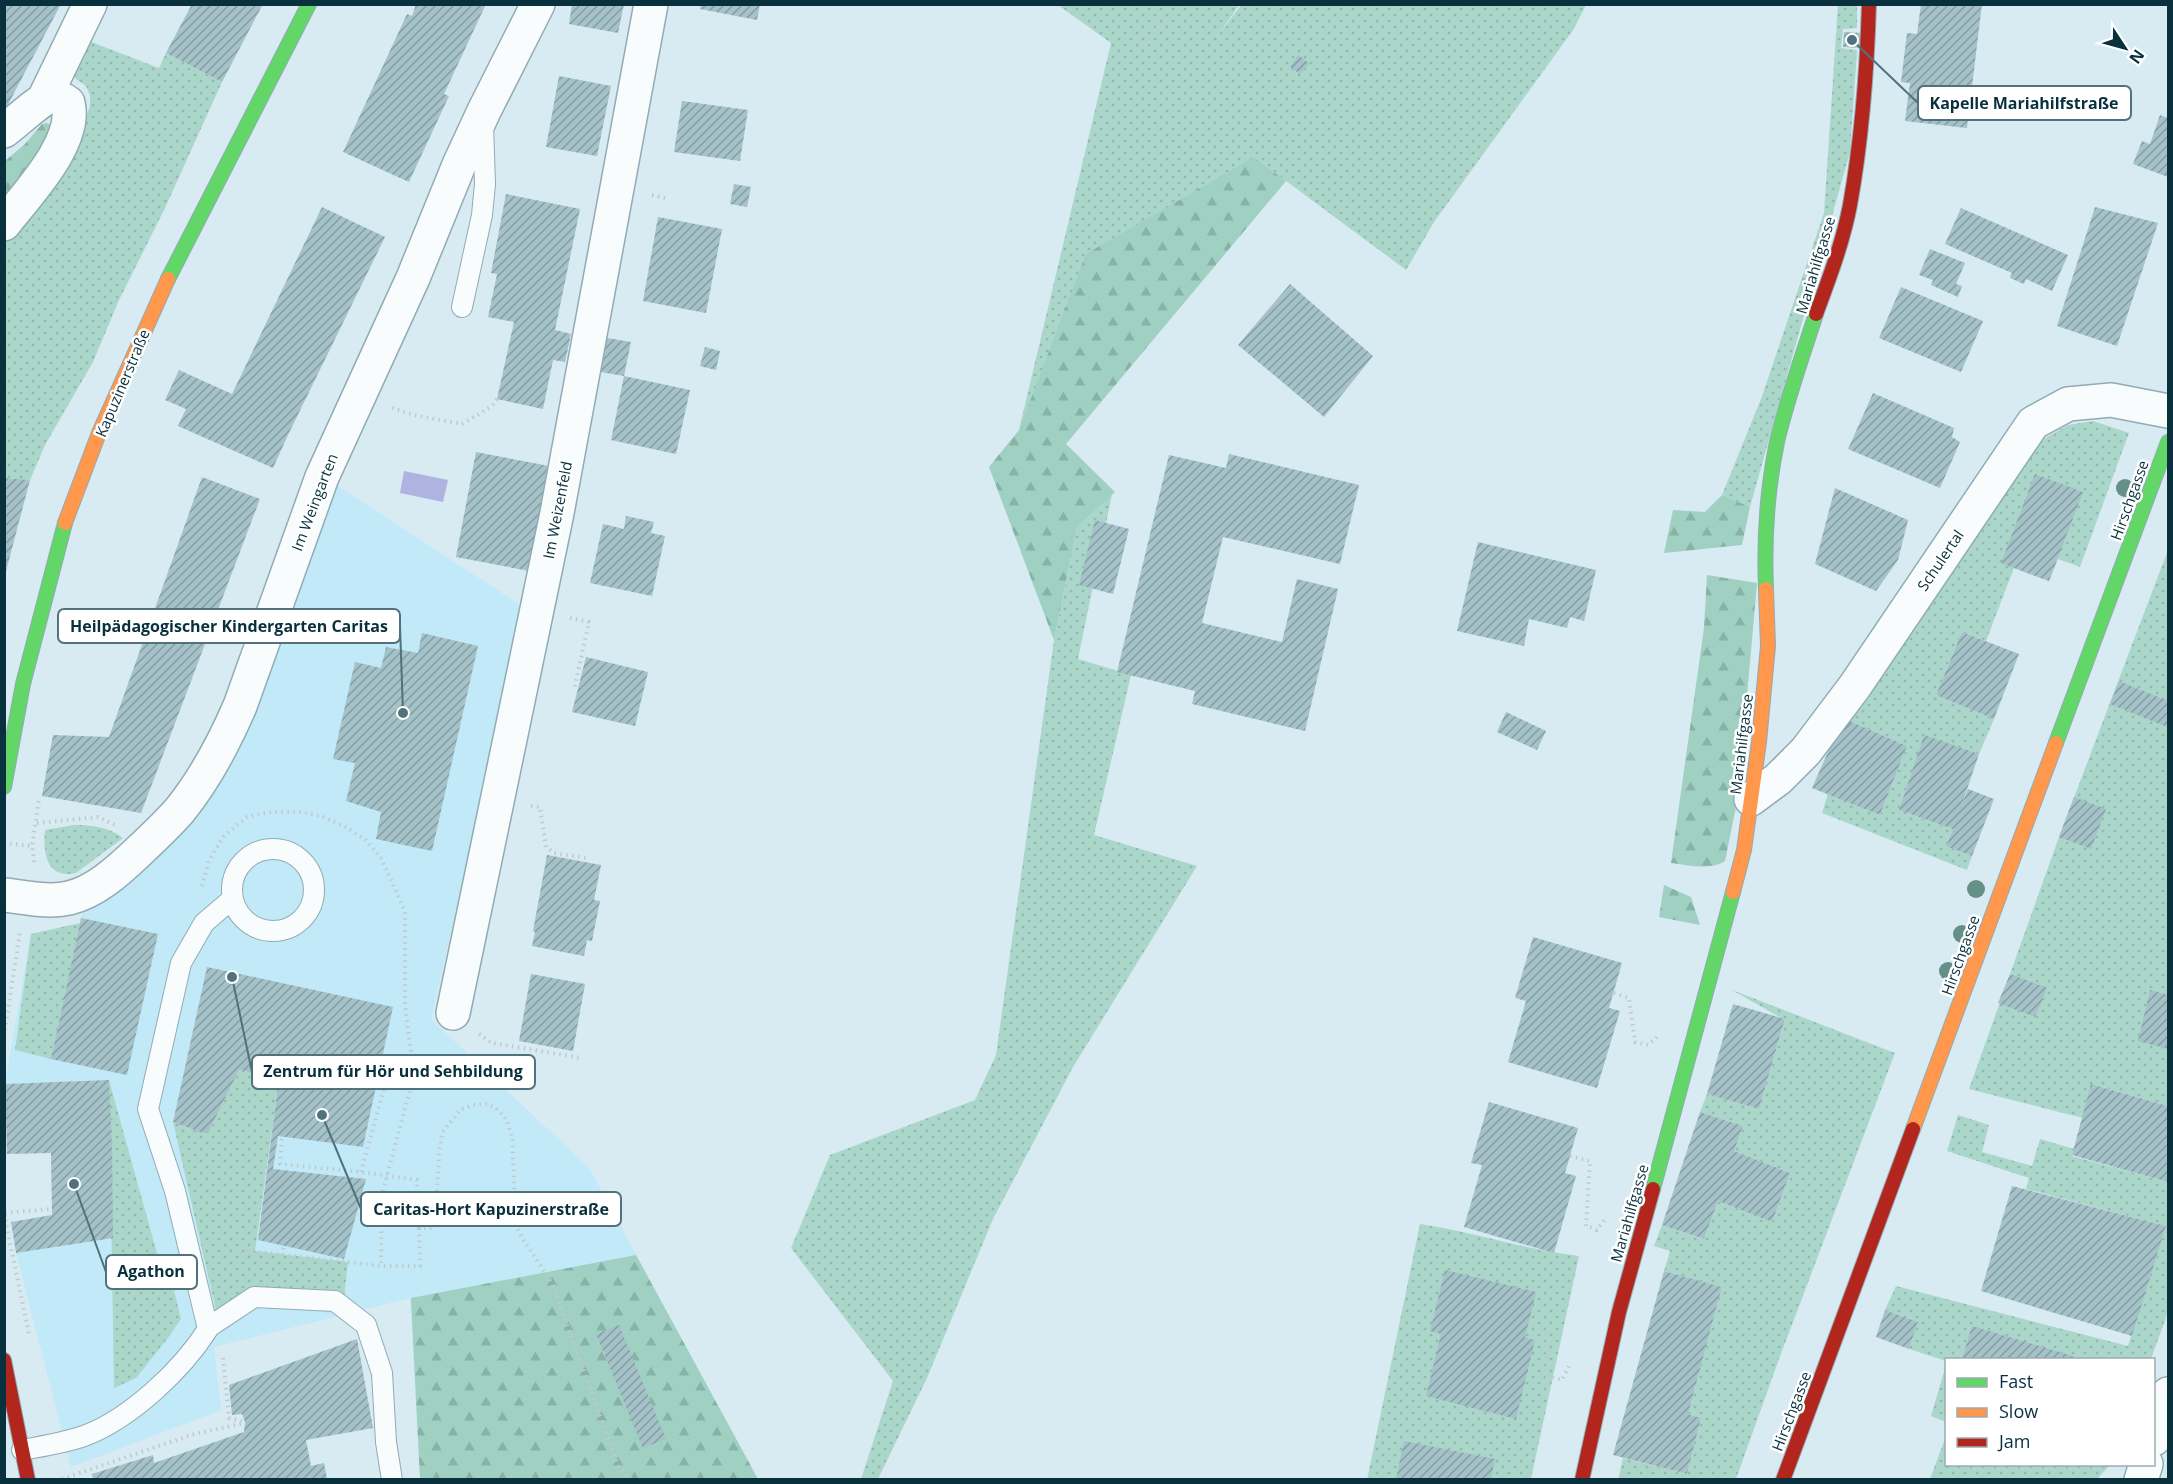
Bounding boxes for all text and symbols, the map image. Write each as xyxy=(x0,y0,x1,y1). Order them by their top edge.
north arrow xyxy=(2095,18,2155,78)
text: N xyxy=(2124,45,2150,69)
callout: Kapelle Mariahilfstraße xyxy=(1918,86,2131,120)
text: Kapelle Mariahilfstraße xyxy=(1930,92,2118,114)
street label: Mariahilfgasse xyxy=(1791,214,1839,316)
street label: Kapuzinerstraße xyxy=(90,326,154,440)
street label: Im Weingarten xyxy=(286,450,342,554)
street label: Hirschgasse xyxy=(2105,457,2153,543)
street label: Im Weizenfeld xyxy=(538,459,576,561)
street label: Schulertal xyxy=(1912,526,1968,594)
callout: Heilpädagogischer Kindergarten Caritas xyxy=(58,609,400,643)
text: Heilpädagogischer Kindergarten Caritas xyxy=(70,615,388,637)
street label: Mariahilfgasse xyxy=(1725,693,1757,795)
street label: Hirschgasse xyxy=(1936,912,1984,998)
callout: Zentrum für Hör und Sehbildung xyxy=(252,1055,535,1089)
text: Zentrum für Hör und Sehbildung xyxy=(263,1060,523,1082)
street label: Mariahilfgasse xyxy=(1605,1162,1653,1264)
callout: Caritas-Hort Kapuzinerstraße xyxy=(361,1192,621,1226)
text: Caritas-Hort Kapuzinerstraße xyxy=(373,1198,609,1220)
callout: Agathon xyxy=(106,1255,197,1289)
text: Agathon xyxy=(117,1260,185,1282)
legend xyxy=(1945,1358,2155,1466)
street label: Hirschgasse xyxy=(1767,1368,1815,1454)
text: Fast xyxy=(1999,1369,2033,1393)
text: Slow xyxy=(1999,1399,2038,1423)
text: Jam xyxy=(1997,1429,2031,1453)

